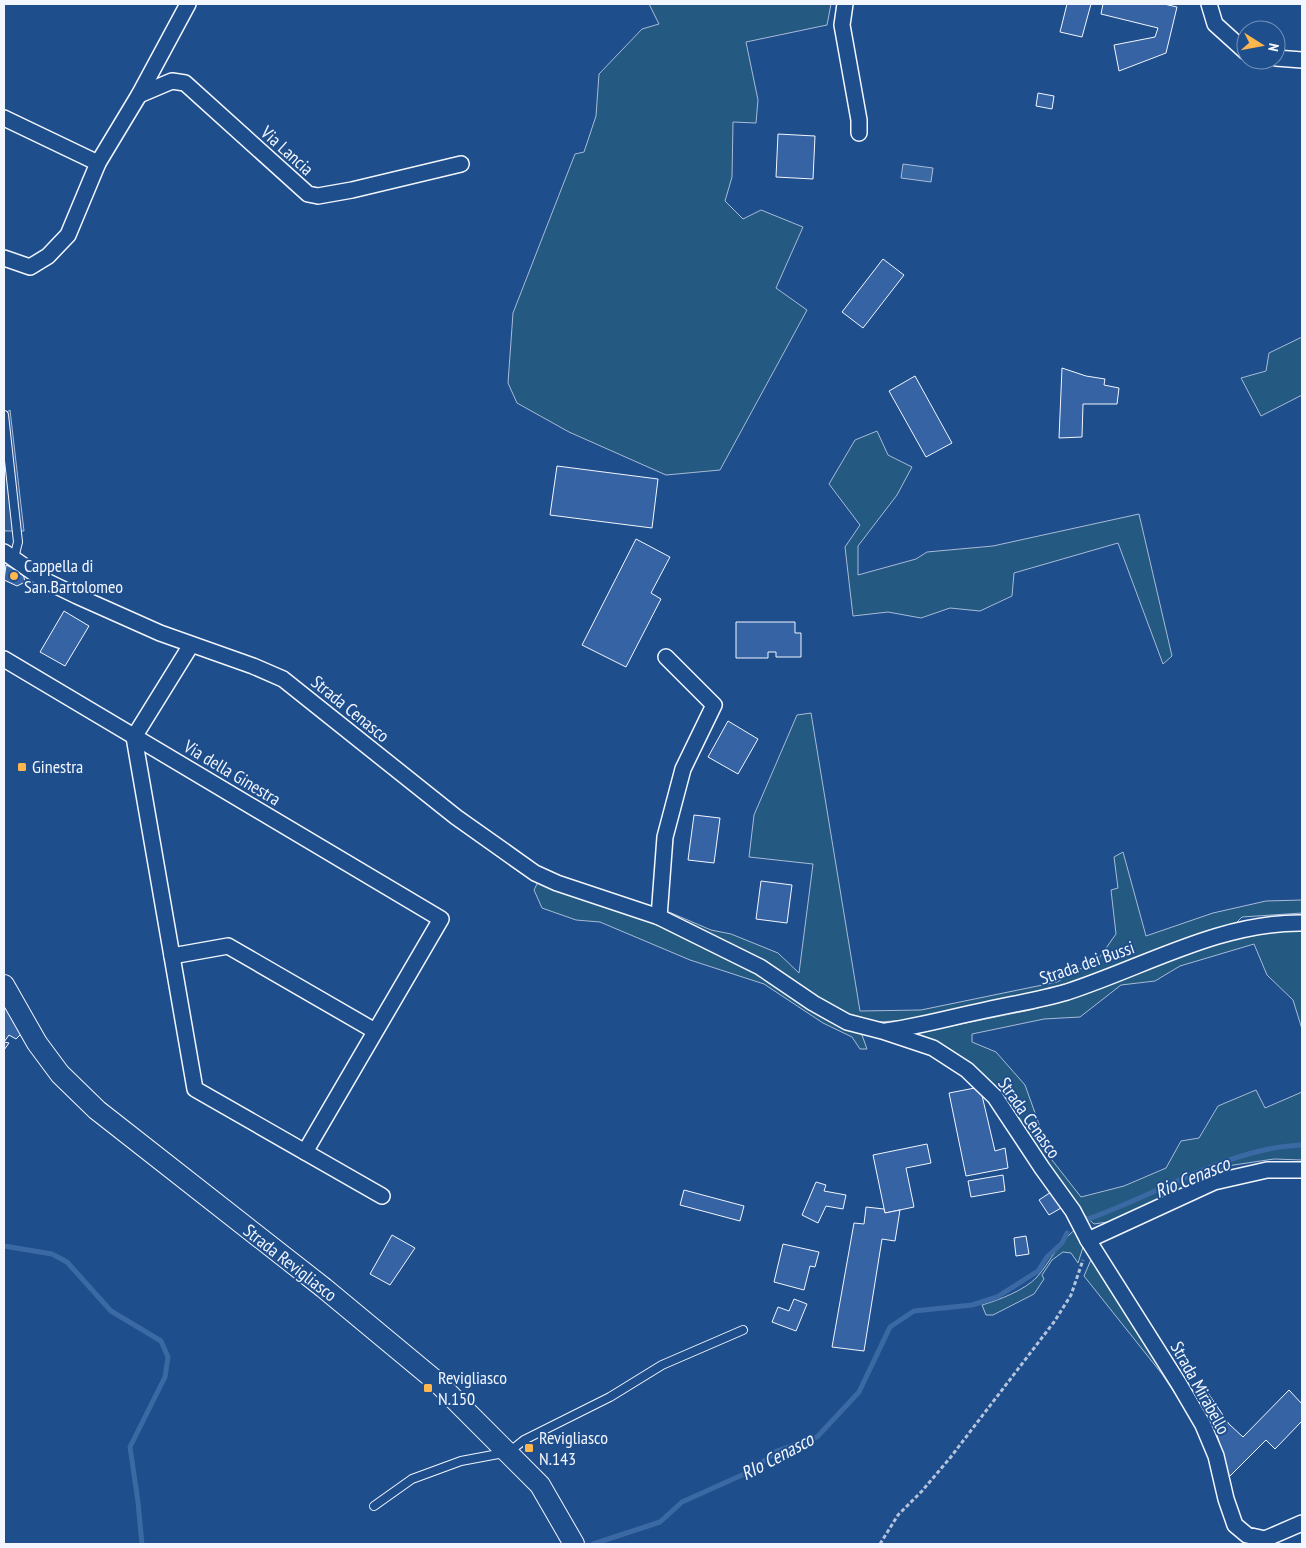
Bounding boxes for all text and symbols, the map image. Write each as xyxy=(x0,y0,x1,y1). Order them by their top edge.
north arrow xyxy=(1236,20,1286,70)
text: N xyxy=(1264,42,1283,53)
street label: Via Lancia xyxy=(255,120,318,180)
place label: Cappella di San Bartolomeo xyxy=(24,554,123,598)
marker: Cappella di San Bartolomeo xyxy=(8,570,20,582)
street label: Strada Cenasco xyxy=(307,670,394,747)
street label: Via della Ginestra xyxy=(179,734,285,811)
place label: Ginestra xyxy=(32,755,83,778)
marker: Ginestra xyxy=(16,761,28,773)
street label: Strada dei Bussi xyxy=(1036,936,1137,990)
street label: Strada Cenasco xyxy=(993,1073,1066,1163)
water label: Rio Cenasco xyxy=(1151,1150,1235,1203)
street label: Strada Revigliasco xyxy=(239,1219,342,1306)
street label: Strada Mirabello xyxy=(1166,1337,1235,1438)
place label: Revigliasco N.150 xyxy=(438,1366,507,1410)
marker: Revigliasco N.150 xyxy=(422,1382,434,1394)
place label: Revigliasco N.143 xyxy=(539,1426,608,1470)
water label: RIo Cenasco xyxy=(737,1426,819,1485)
marker: Revigliasco N.143 xyxy=(523,1442,535,1454)

